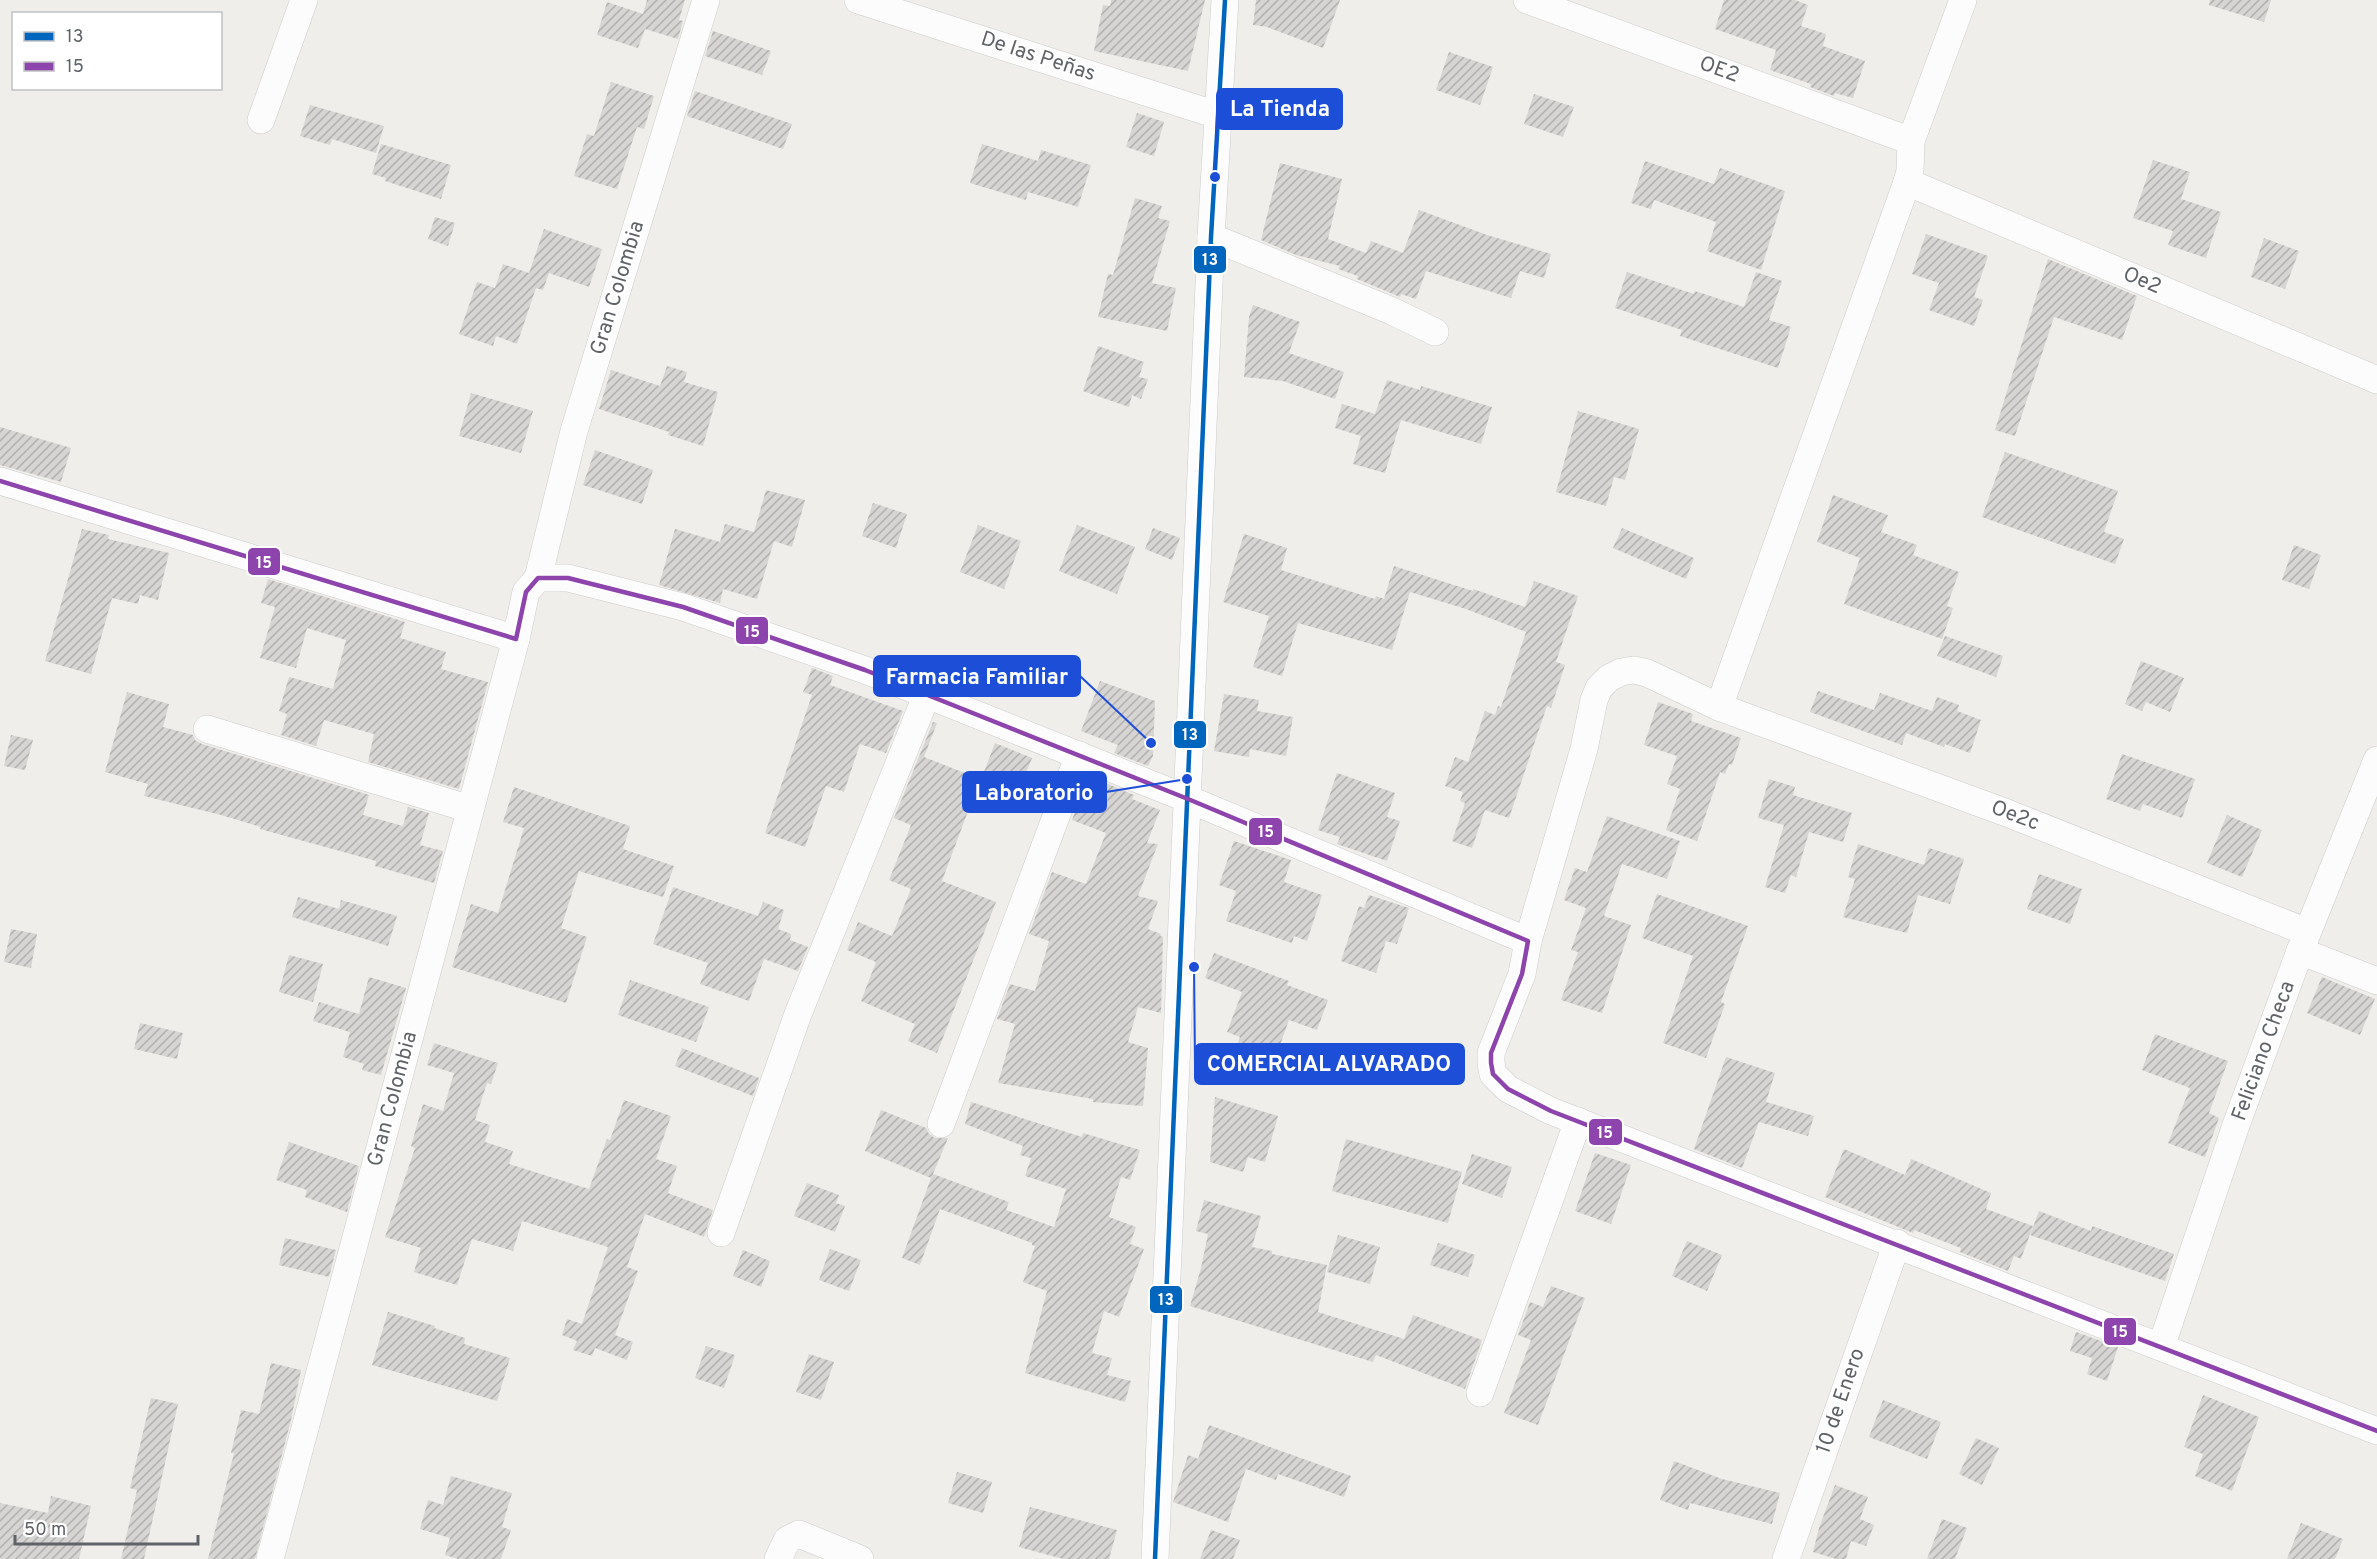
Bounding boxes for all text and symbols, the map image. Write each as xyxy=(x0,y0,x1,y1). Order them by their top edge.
legend xyxy=(12,12,222,90)
text: 13 xyxy=(66,26,84,49)
street label: De las Peñas xyxy=(977,26,1099,88)
street label: OE2 xyxy=(1695,50,1743,90)
text: 15 xyxy=(66,56,84,79)
callout: La Tienda xyxy=(1217,89,1342,129)
text: La Tienda xyxy=(1230,97,1330,124)
street label: Gran Colombia xyxy=(585,218,651,358)
line badge: 13 xyxy=(1193,245,1227,274)
text: 13 xyxy=(1202,251,1218,271)
street label: Oe2 xyxy=(2119,261,2165,301)
line badge: 15 xyxy=(247,547,281,576)
text: 15 xyxy=(256,554,272,574)
line badge: 15 xyxy=(735,616,769,645)
text: 15 xyxy=(744,623,760,643)
callout: Farmacia Familiar xyxy=(874,656,1080,696)
text: Farmacia Familiar xyxy=(886,665,1068,692)
line badge: 13 xyxy=(1173,720,1207,749)
text: 13 xyxy=(1182,726,1198,746)
callout: Laboratorio xyxy=(963,772,1106,812)
text: Laboratorio xyxy=(974,781,1094,808)
street label: Oe2c xyxy=(1987,794,2043,838)
line badge: 15 xyxy=(1248,817,1283,846)
text: 15 xyxy=(1258,823,1274,843)
street label: Feliciano Checa xyxy=(2226,977,2302,1125)
street label: Gran Colombia xyxy=(362,1028,424,1170)
callout: COMERCIAL ALVARADO xyxy=(1195,1044,1464,1084)
text: COMERCIAL ALVARADO xyxy=(1207,1052,1451,1079)
line badge: 15 xyxy=(1588,1118,1623,1146)
text: 15 xyxy=(1597,1124,1613,1144)
line badge: 13 xyxy=(1149,1285,1183,1314)
text: 13 xyxy=(1158,1291,1174,1311)
line badge: 15 xyxy=(2103,1317,2137,1346)
text: 15 xyxy=(2112,1323,2128,1343)
street label: 10 de Enero xyxy=(1810,1345,1872,1457)
scale bar xyxy=(15,1508,198,1546)
text: 50 m xyxy=(24,1519,66,1542)

